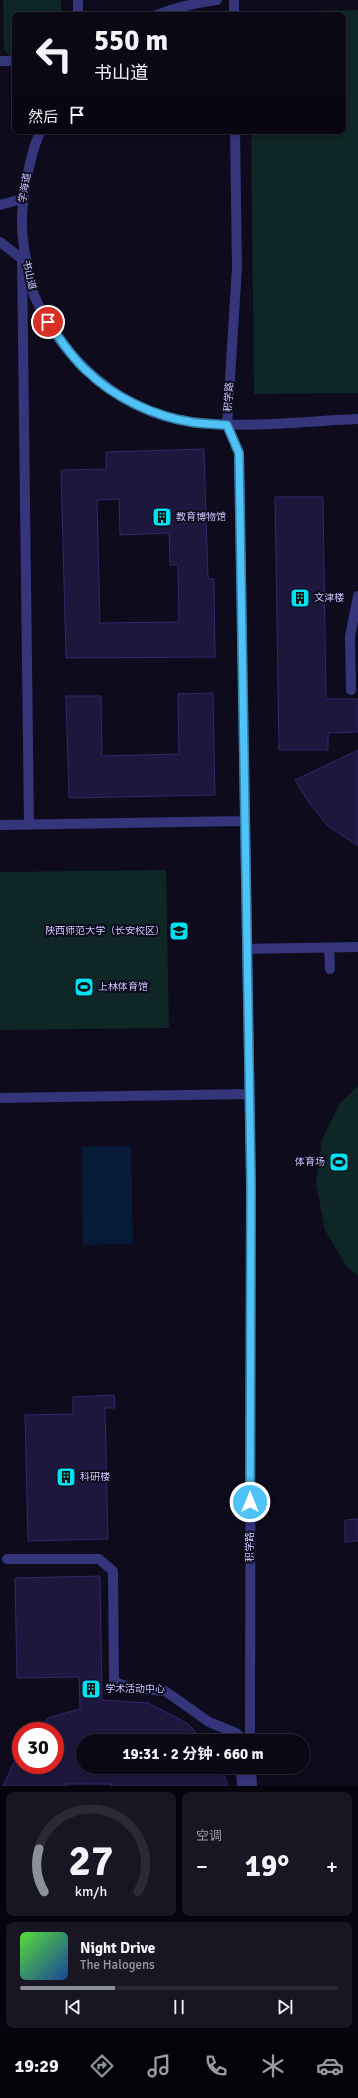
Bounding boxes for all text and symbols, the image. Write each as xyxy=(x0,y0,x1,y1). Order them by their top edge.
text: 550 m xyxy=(94,24,168,58)
icon: left xyxy=(28,28,80,80)
text: 书山道 xyxy=(94,62,148,84)
icon: arrive xyxy=(66,104,88,126)
text: 然后 xyxy=(28,108,58,126)
street label: 学海道 xyxy=(16,172,34,204)
street label: 书山道 xyxy=(20,259,38,291)
pin xyxy=(31,305,65,339)
icon: arrive xyxy=(37,311,59,333)
street label: 积学路 xyxy=(222,382,236,412)
building icon: 教育博物馆 xyxy=(151,506,173,528)
place label: 教育博物馆 xyxy=(176,511,226,523)
building icon: 文津楼 xyxy=(289,587,311,609)
place label: 文津楼 xyxy=(314,592,344,604)
school or university icon: 陕西师范大学（长安校区） xyxy=(168,920,190,942)
place label: 陕西师范大学（长安校区） xyxy=(45,925,165,937)
sports icon: 上林体育馆 xyxy=(73,976,95,998)
place label: 上林体育馆 xyxy=(98,981,148,993)
sports icon: 体育场 xyxy=(328,1151,350,1173)
place label: 体育场 xyxy=(295,1156,325,1168)
building icon: 科研楼 xyxy=(55,1466,77,1488)
place label: 科研楼 xyxy=(80,1471,110,1483)
position arrow xyxy=(229,1481,271,1523)
street label: 积学路 xyxy=(244,1532,256,1562)
building icon: 学术活动中心 xyxy=(80,1678,102,1700)
place label: 学术活动中心 xyxy=(105,1683,165,1695)
speed limit sign: 30 xyxy=(12,1722,64,1774)
text: 19:31 · 2 分钟 · 660 m xyxy=(122,1745,264,1763)
text: 空调 xyxy=(196,1828,222,1844)
text: 27 xyxy=(69,1836,113,1887)
text: 19° xyxy=(245,1848,289,1885)
text: − xyxy=(196,1853,208,1880)
text: + xyxy=(326,1853,338,1880)
text: km/h xyxy=(75,1883,107,1900)
text: Night Drive xyxy=(80,1939,155,1957)
text: The Halogens xyxy=(80,1957,155,1973)
icon: previous xyxy=(62,1996,84,2018)
icon: pause xyxy=(168,1996,190,2018)
icon: next xyxy=(274,1996,296,2018)
icon: directions xyxy=(88,2052,116,2080)
icon: music xyxy=(145,2052,173,2080)
icon: phone xyxy=(202,2052,230,2080)
icon: climate xyxy=(259,2052,287,2080)
icon: car xyxy=(316,2052,344,2080)
text: 19:29 xyxy=(14,2055,59,2077)

